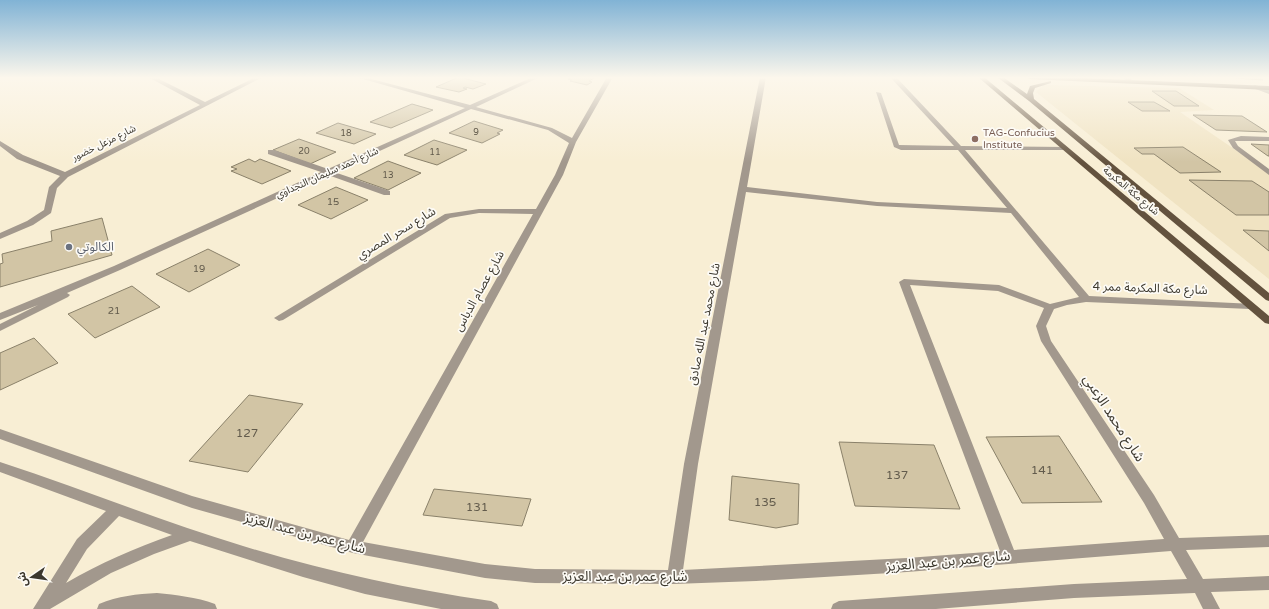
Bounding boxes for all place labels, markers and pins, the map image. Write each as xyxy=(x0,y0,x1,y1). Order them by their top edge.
place label: TAG-Confucius Institute xyxy=(983,127,1055,151)
marker: TAG-Confucius Institute xyxy=(970,134,980,144)
place label: الكالوتي xyxy=(77,240,114,257)
marker: الكالوتي xyxy=(64,242,74,252)

